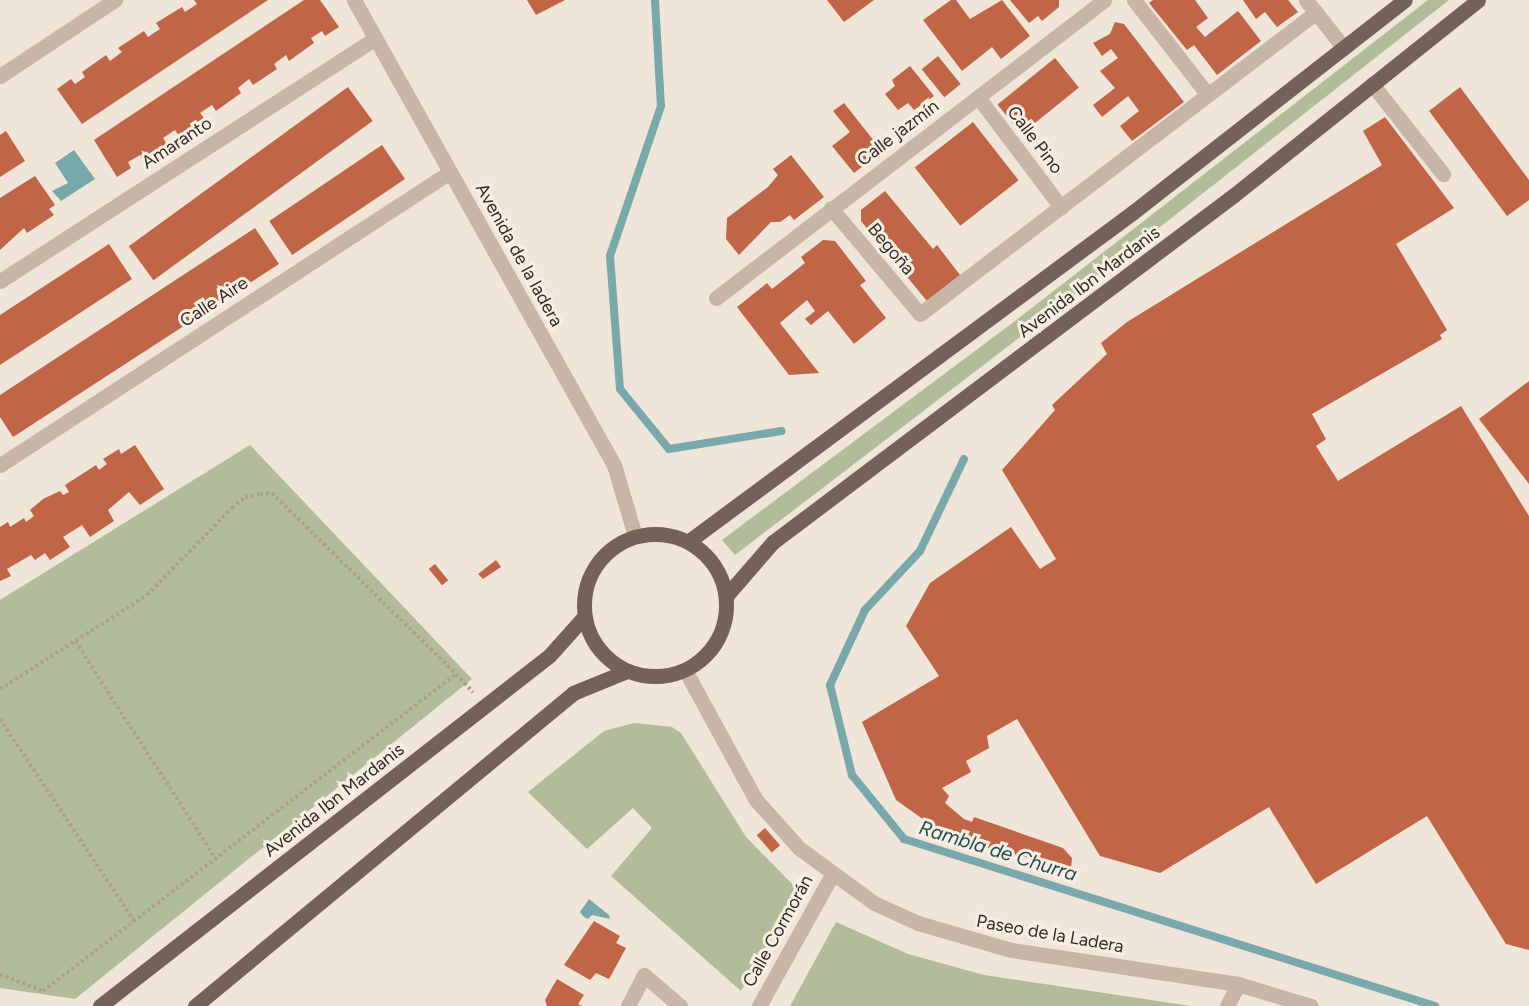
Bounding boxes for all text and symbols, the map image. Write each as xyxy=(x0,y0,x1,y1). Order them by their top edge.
street label: Calle jazmín xyxy=(853,95,943,171)
street label: Calle Pino xyxy=(1002,102,1068,178)
street label: Amaranto xyxy=(138,112,216,174)
street label: Avenida de la ladera xyxy=(471,180,567,330)
street label: Begoña xyxy=(863,219,919,279)
street label: Avenida Ibn Mardanis xyxy=(1014,222,1164,342)
street label: Calle Aire xyxy=(176,272,252,332)
street label: Avenida Ibn Mardanis xyxy=(260,739,408,861)
water label: Rambla de Churra xyxy=(916,816,1080,886)
street label: Calle Cormorán xyxy=(738,871,818,991)
street label: Paseo de la Ladera xyxy=(975,910,1125,958)

